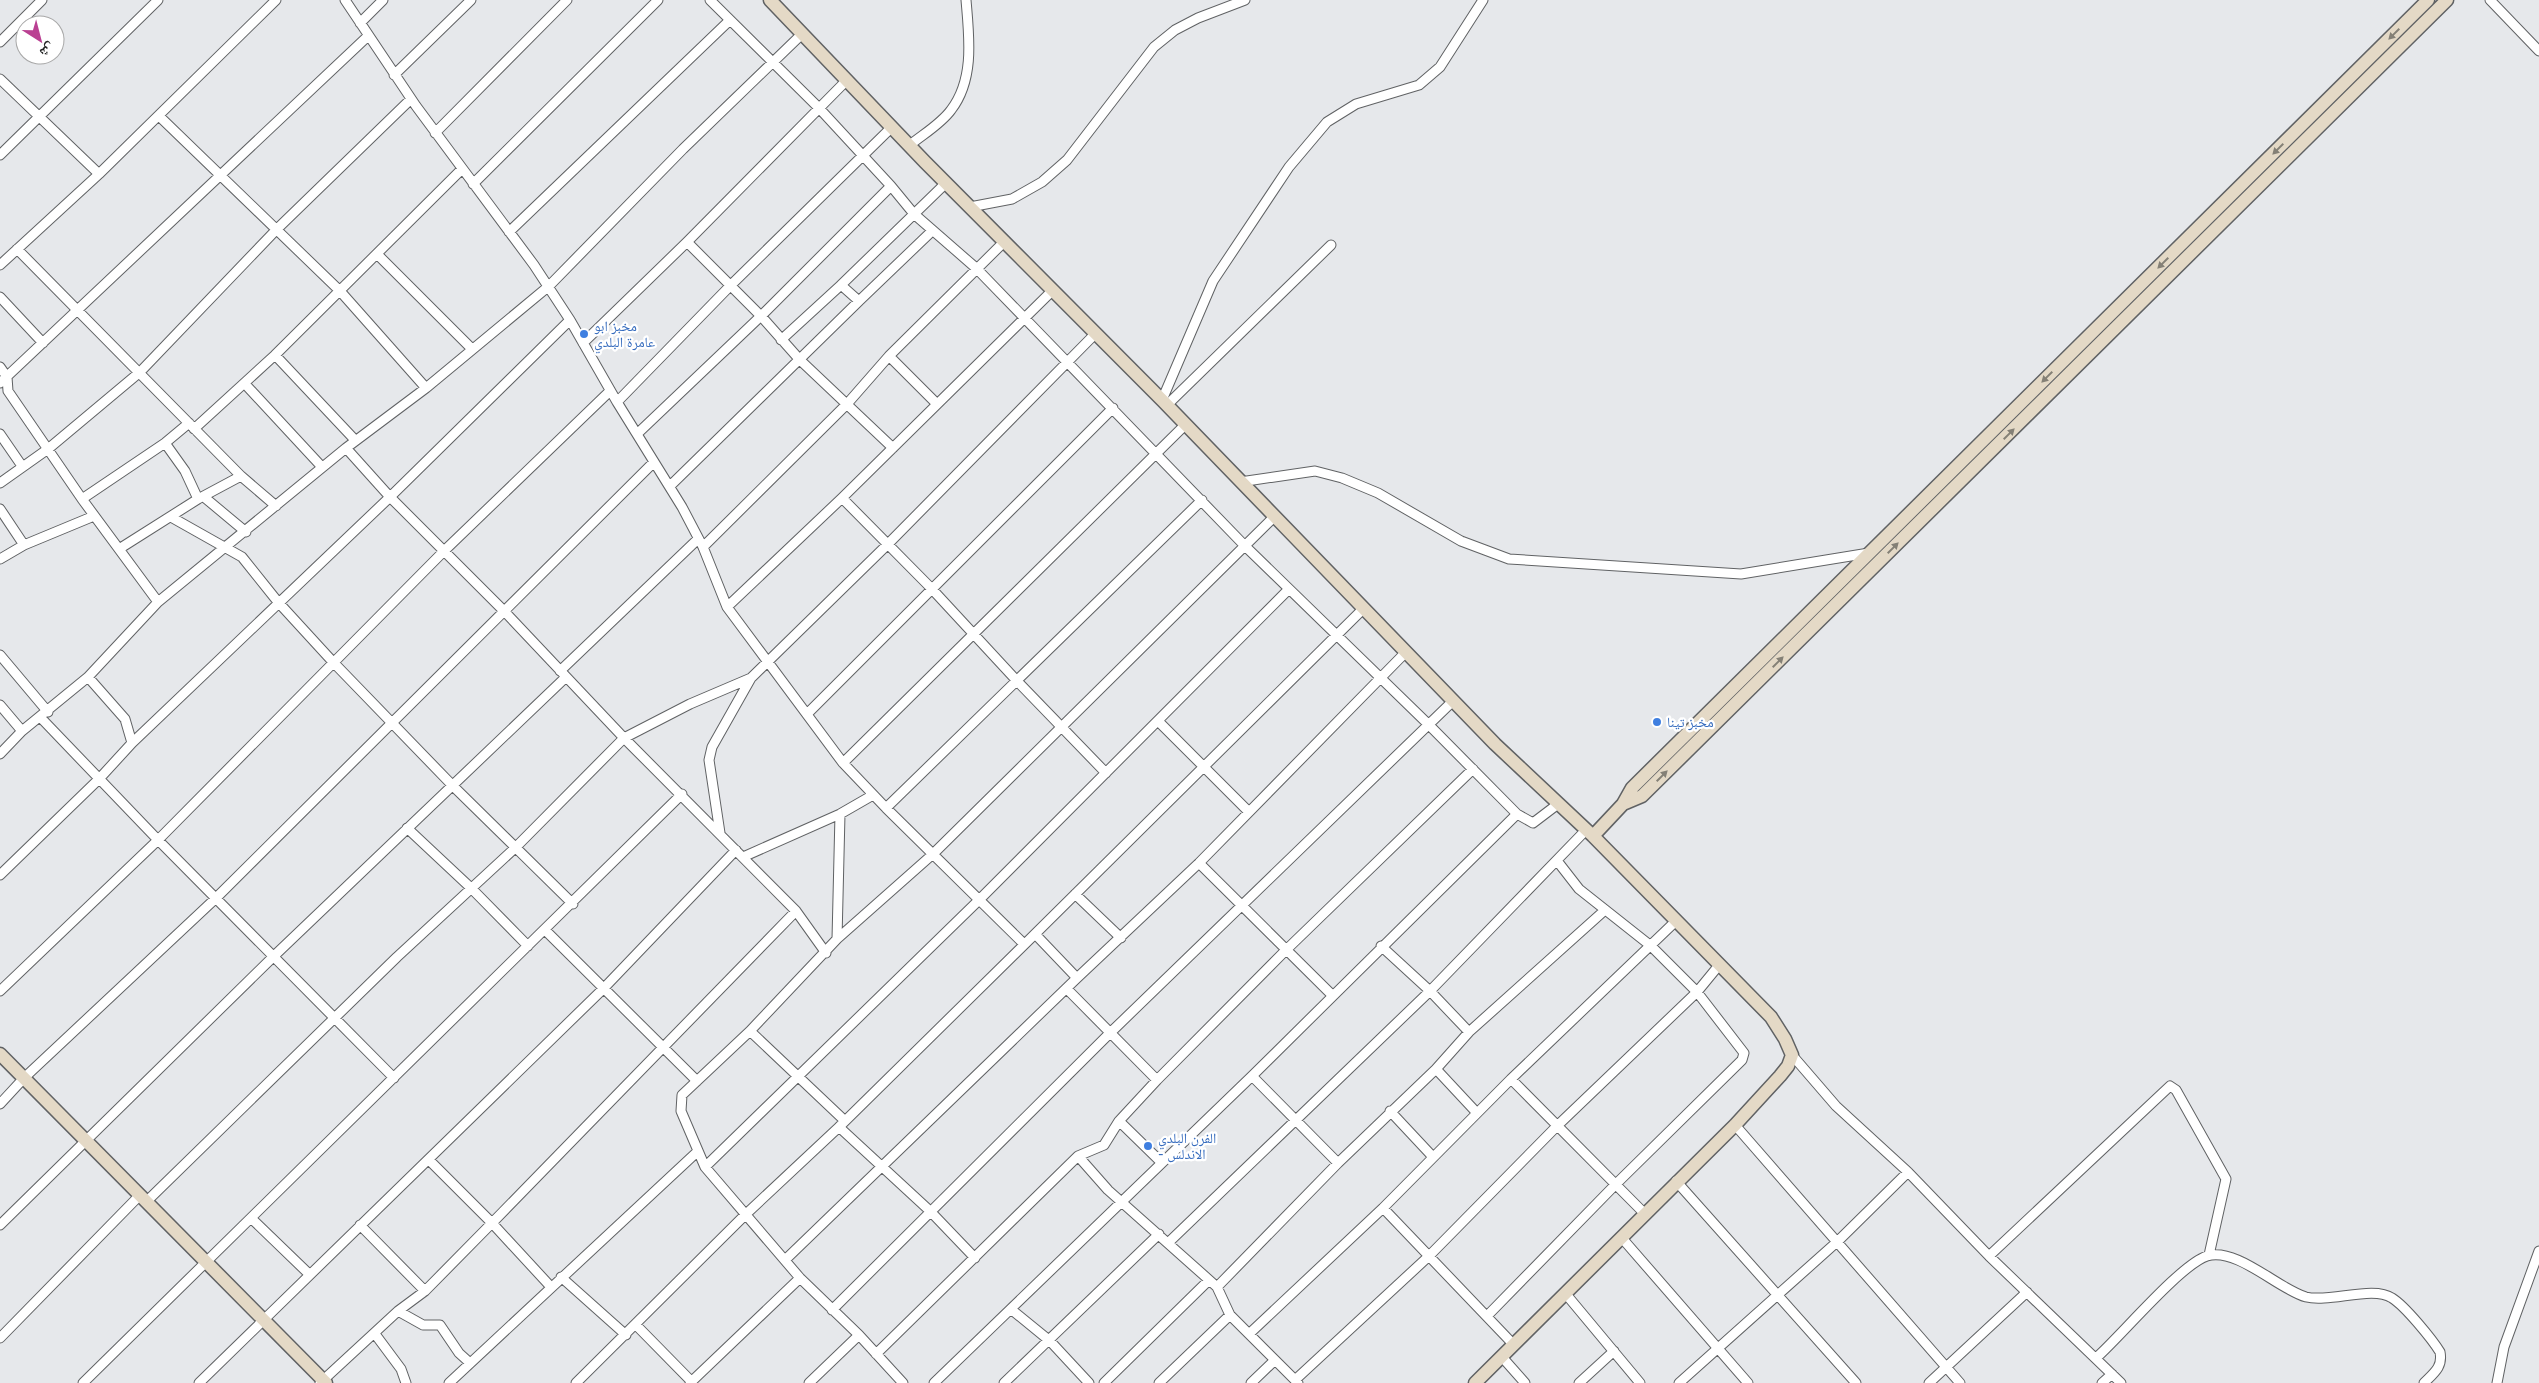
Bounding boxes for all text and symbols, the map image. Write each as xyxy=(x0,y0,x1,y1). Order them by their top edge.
north arrow xyxy=(15,15,65,65)
one-way arrow xyxy=(2388,28,2400,40)
text: ش xyxy=(36,39,58,61)
one-way arrow xyxy=(2272,142,2284,154)
one-way arrow xyxy=(2157,257,2169,269)
place label: مخبز ابو عامرة البلدي xyxy=(594,318,655,354)
marker: مخبز ابو عامرة البلدي xyxy=(578,328,590,340)
one-way arrow xyxy=(2041,371,2053,383)
one-way arrow xyxy=(2002,428,2014,440)
one-way arrow xyxy=(1887,542,1899,554)
one-way arrow xyxy=(1771,656,1783,668)
place label: مخبز تينا xyxy=(1667,714,1714,731)
marker: مخبز تينا xyxy=(1651,716,1663,728)
one-way arrow xyxy=(1656,771,1668,783)
place label: الفرن البلدي - الاندلس xyxy=(1158,1130,1216,1163)
marker: الفرن البلدي - الاندلس xyxy=(1142,1140,1154,1152)

